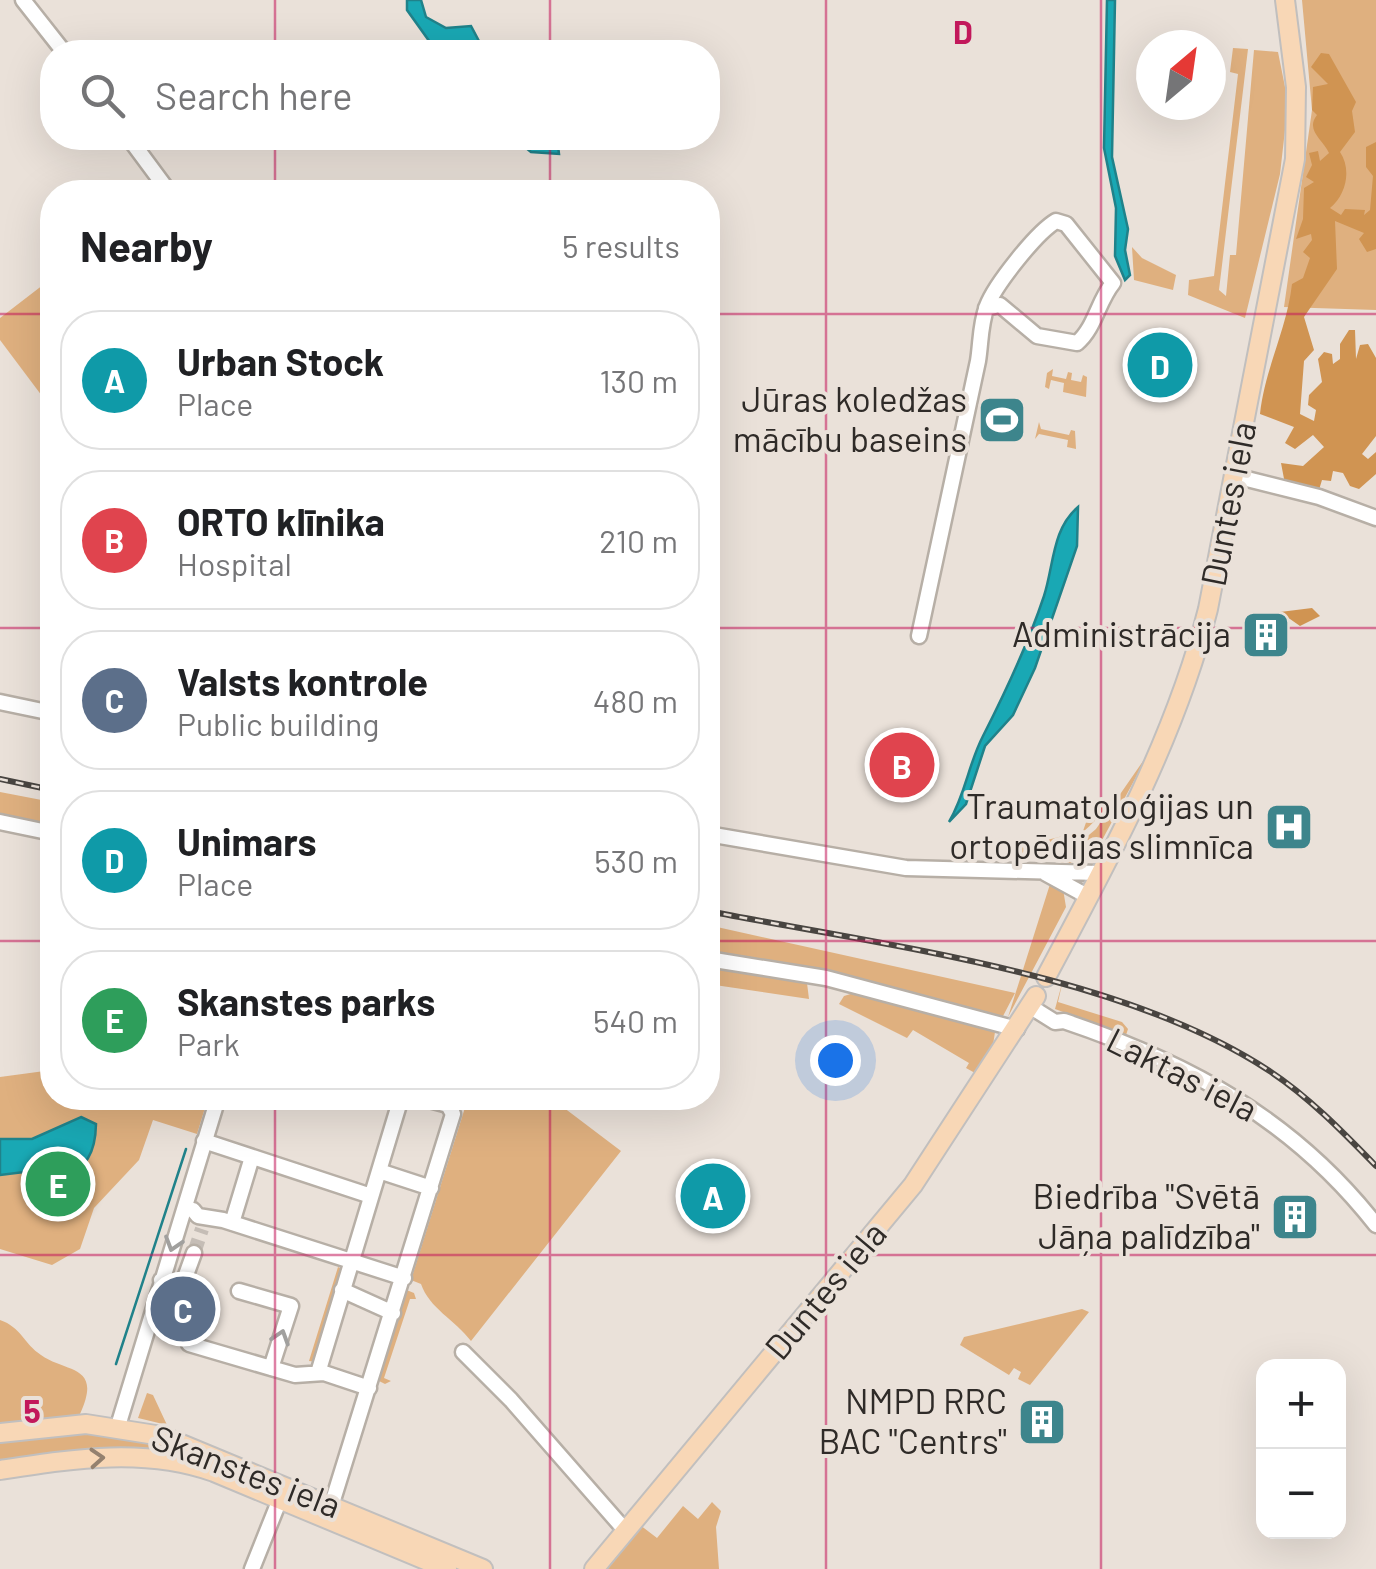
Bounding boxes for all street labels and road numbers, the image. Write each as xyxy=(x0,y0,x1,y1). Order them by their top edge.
street label: Duntes iela xyxy=(1191,418,1264,589)
street label: Laktas iela xyxy=(1101,1017,1265,1129)
street label: Duntes iela xyxy=(755,1212,894,1367)
street label: Skanstes iela xyxy=(146,1415,347,1525)

